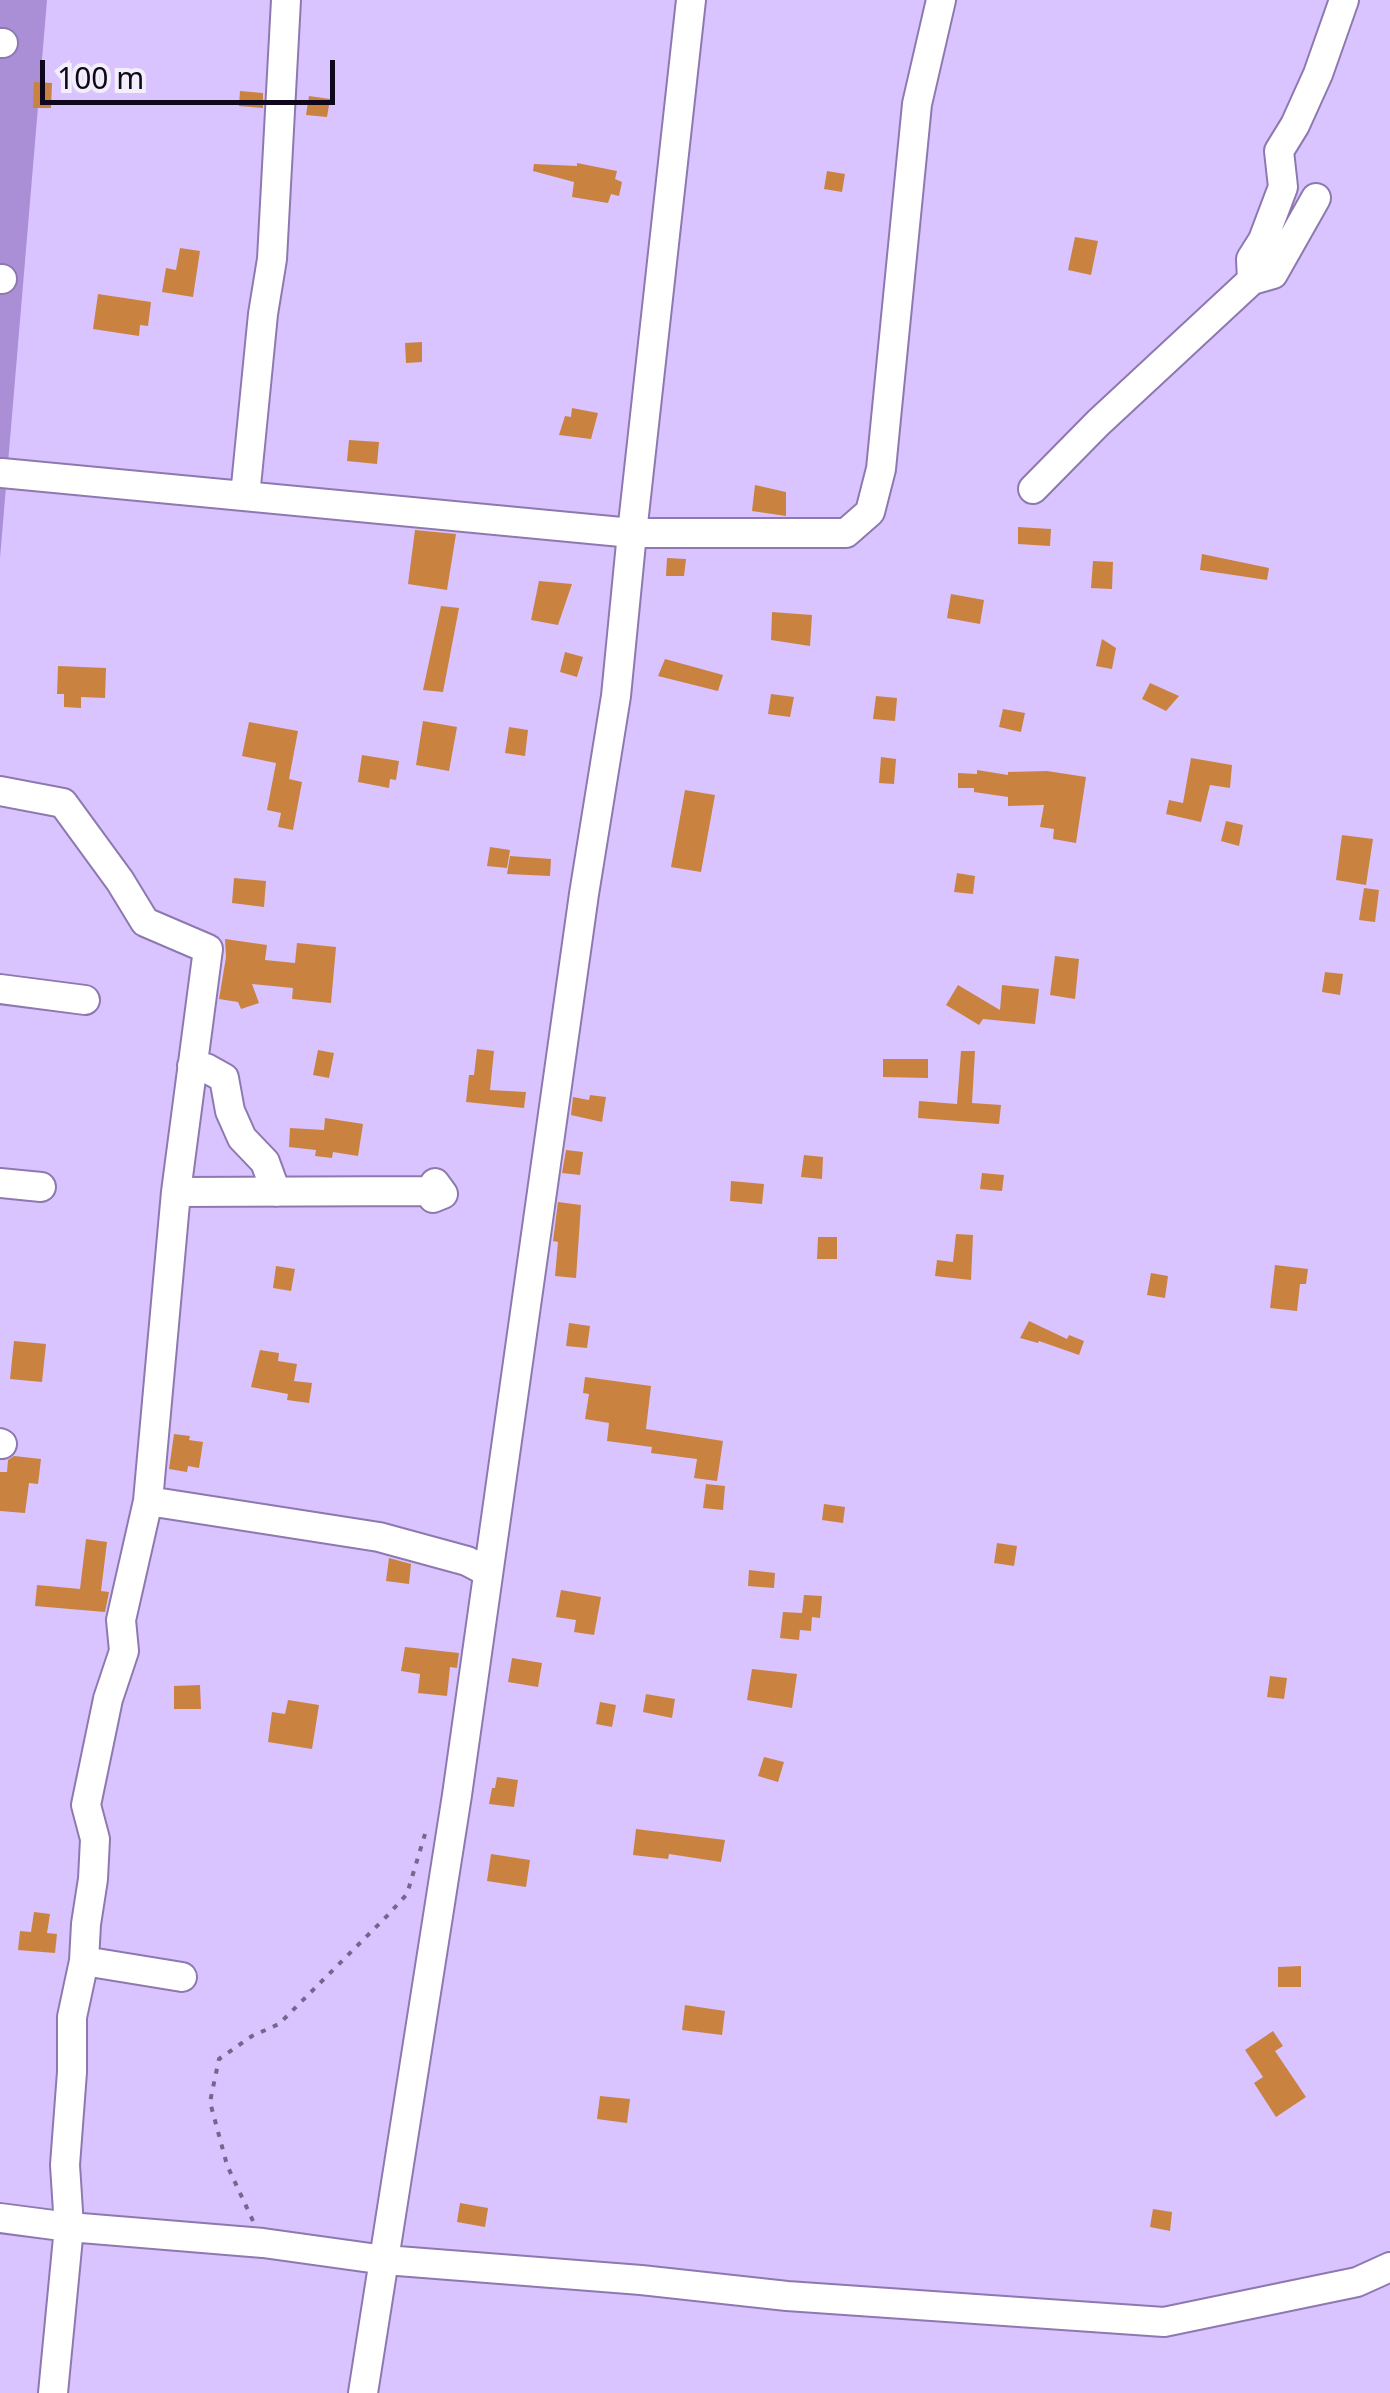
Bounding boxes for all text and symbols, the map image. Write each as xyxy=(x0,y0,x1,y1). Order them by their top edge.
scale bar xyxy=(45,40,340,102)
text: 100 m xyxy=(57,57,144,98)

